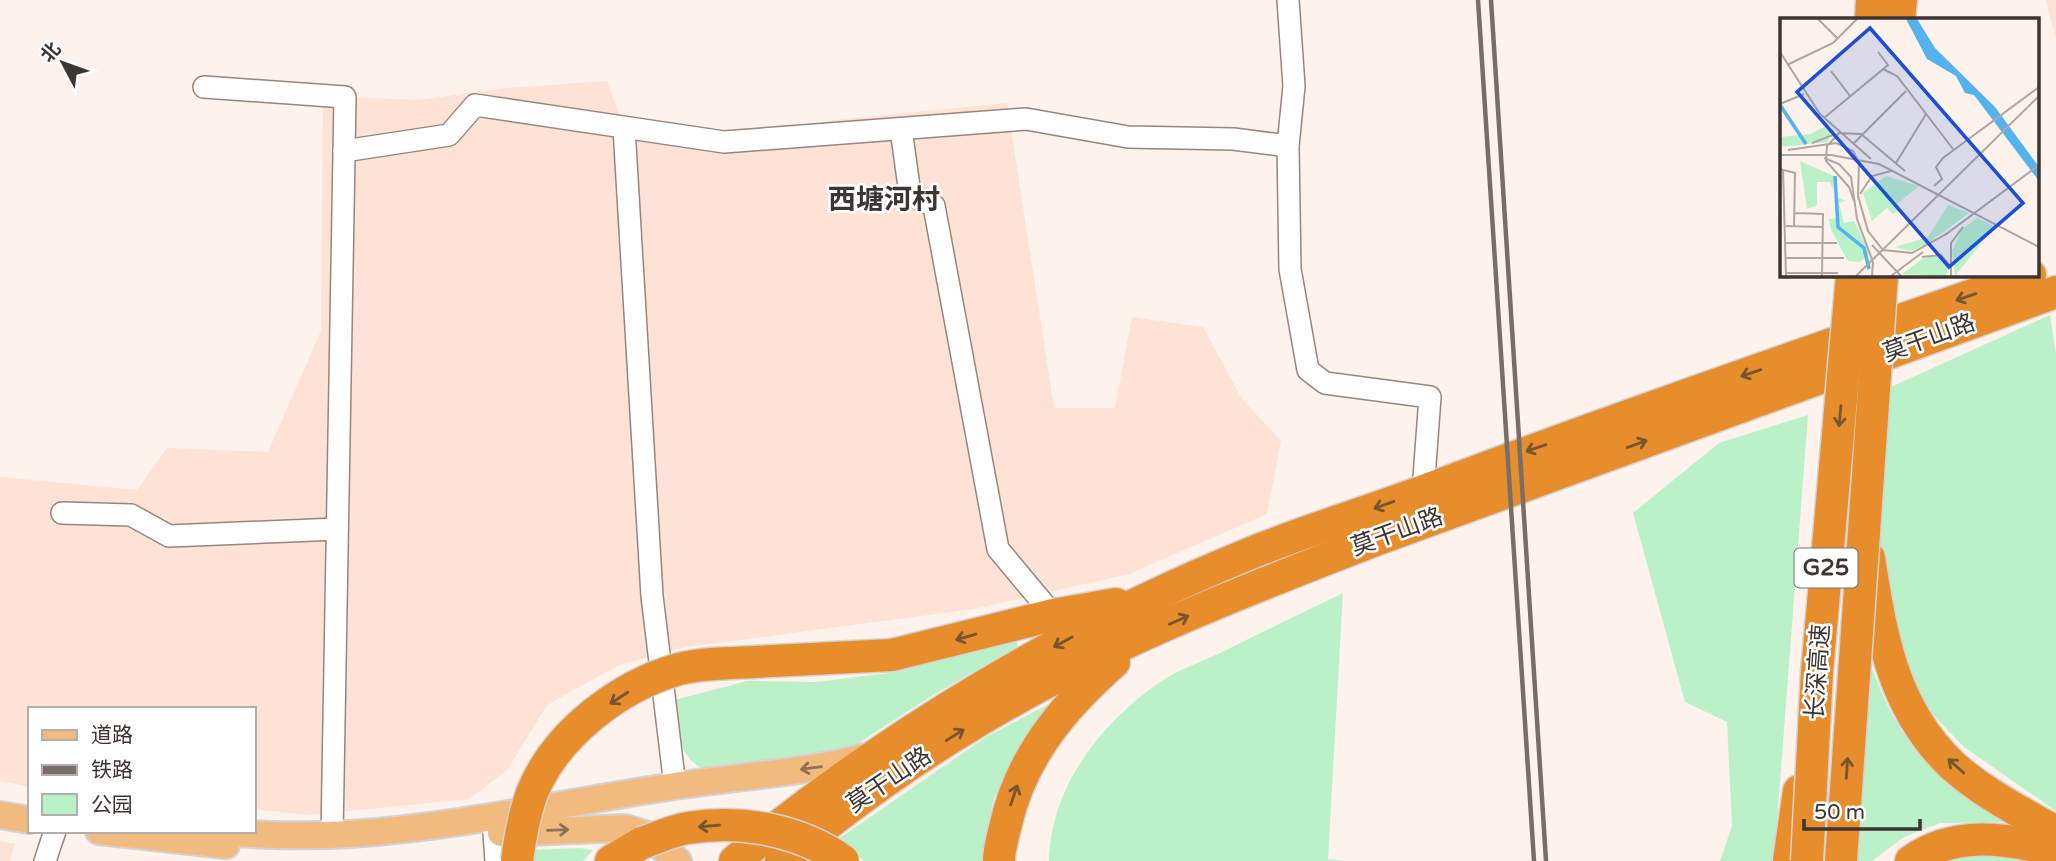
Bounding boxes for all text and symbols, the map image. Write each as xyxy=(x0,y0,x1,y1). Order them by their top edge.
inset map xyxy=(1780,18,2038,276)
north arrow xyxy=(28,28,98,98)
text: 北 xyxy=(36,38,65,67)
district label: 西塘河村 xyxy=(828,183,940,217)
one-way arrow xyxy=(1955,292,1977,304)
street label: 莫干山路 xyxy=(1879,308,1979,368)
one-way arrow xyxy=(1741,368,1763,380)
one-way arrow xyxy=(1833,404,1846,427)
one-way arrow xyxy=(1626,437,1648,449)
one-way arrow xyxy=(1526,443,1548,455)
one-way arrow xyxy=(1374,500,1396,512)
street label: 莫干山路 xyxy=(1347,502,1447,562)
road number: G25 xyxy=(1794,548,1857,588)
one-way arrow xyxy=(1168,613,1189,626)
street label: 长深高速 xyxy=(1800,623,1836,721)
one-way arrow xyxy=(955,632,977,645)
one-way arrow xyxy=(1053,636,1074,650)
one-way arrow xyxy=(610,690,629,705)
legend xyxy=(28,707,256,833)
text: 道路 xyxy=(91,723,133,748)
one-way arrow xyxy=(945,727,965,741)
street label: 莫干山路 xyxy=(841,741,937,819)
text: 铁路 xyxy=(91,758,133,783)
one-way arrow xyxy=(1841,758,1854,780)
one-way arrow xyxy=(1948,758,1965,775)
one-way arrow xyxy=(800,762,823,775)
one-way arrow xyxy=(1009,784,1021,806)
scale bar xyxy=(1804,788,1920,832)
text: 公园 xyxy=(91,793,133,818)
text: 50 m xyxy=(1814,800,1865,825)
one-way arrow xyxy=(698,820,720,833)
one-way arrow xyxy=(546,823,569,836)

